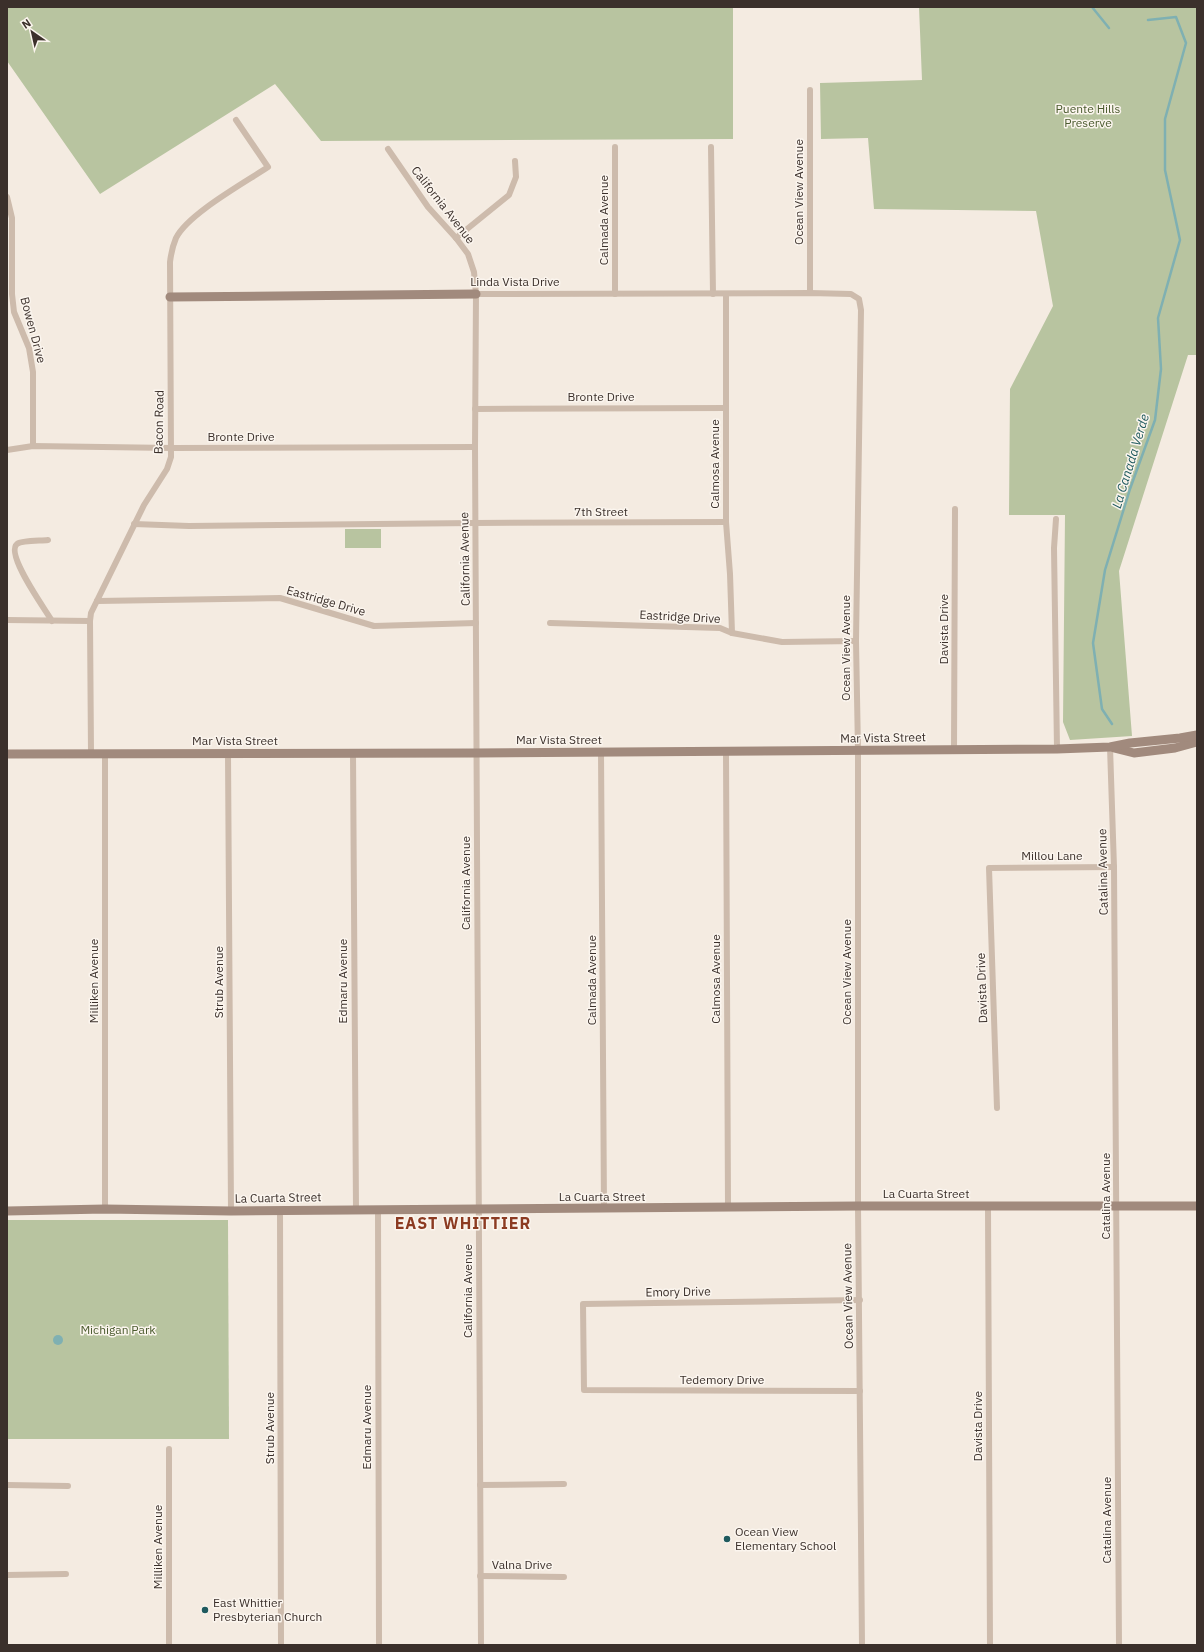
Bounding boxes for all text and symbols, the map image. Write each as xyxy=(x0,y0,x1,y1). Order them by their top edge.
north arrow xyxy=(12,12,52,52)
text: N xyxy=(19,16,34,32)
park label: Puente Hills Preserve xyxy=(1056,101,1121,130)
street label: Ocean View Avenue xyxy=(791,139,806,245)
street label: California Avenue xyxy=(408,163,479,247)
street label: Calmada Avenue xyxy=(596,174,611,265)
street label: Linda Vista Drive xyxy=(470,274,560,289)
street label: Bowen Drive xyxy=(17,295,50,365)
street label: Bronte Drive xyxy=(567,389,635,404)
street label: Bacon Road xyxy=(150,390,167,454)
water label: La Canada Verde xyxy=(1108,411,1153,510)
street label: Calmosa Avenue xyxy=(707,419,722,509)
street label: Bronte Drive xyxy=(207,429,275,444)
street label: 7th Street xyxy=(574,504,628,519)
street label: California Avenue xyxy=(456,511,473,606)
street label: Eastridge Drive xyxy=(285,582,368,619)
street label: Davista Drive xyxy=(936,593,951,664)
street label: Ocean View Avenue xyxy=(838,595,853,701)
street label: Eastridge Drive xyxy=(639,607,721,626)
street label: Mar Vista Street xyxy=(840,729,926,746)
street label: Mar Vista Street xyxy=(516,732,602,747)
street label: Mar Vista Street xyxy=(192,733,278,748)
street label: Catalina Avenue xyxy=(1094,828,1111,916)
street label: California Avenue xyxy=(458,835,473,930)
street label: Millou Lane xyxy=(1021,848,1083,863)
street label: Ocean View Avenue xyxy=(839,919,854,1025)
street label: Calmada Avenue xyxy=(584,934,599,1025)
street label: Calmosa Avenue xyxy=(708,934,723,1024)
street label: Milliken Avenue xyxy=(86,938,101,1023)
street label: Edmaru Avenue xyxy=(335,938,350,1023)
street label: Strub Avenue xyxy=(211,945,226,1018)
street label: Davista Drive xyxy=(973,952,990,1023)
street label: Catalina Avenue xyxy=(1098,1152,1113,1239)
street label: La Cuarta Street xyxy=(883,1186,969,1201)
street label: La Cuarta Street xyxy=(234,1189,321,1206)
street label: La Cuarta Street xyxy=(559,1189,645,1204)
district label: EAST WHITTIER xyxy=(395,1213,531,1233)
street label: Ocean View Avenue xyxy=(839,1242,856,1349)
street label: California Avenue xyxy=(460,1243,475,1338)
street label: Emory Drive xyxy=(645,1283,711,1300)
park label: Michigan Park xyxy=(80,1322,156,1337)
street label: Tedemory Drive xyxy=(680,1372,765,1387)
street label: Edmaru Avenue xyxy=(359,1384,374,1469)
street label: Davista Drive xyxy=(970,1390,985,1461)
street label: Strub Avenue xyxy=(262,1391,277,1464)
street label: Catalina Avenue xyxy=(1099,1476,1114,1563)
street label: Milliken Avenue xyxy=(150,1504,165,1589)
place label: Ocean View Elementary School xyxy=(735,1524,836,1553)
marker: Ocean View Elementary School xyxy=(722,1534,732,1544)
street label: Valna Drive xyxy=(492,1557,553,1572)
place label: East Whittier Presbyterian Church xyxy=(213,1595,322,1624)
marker: East Whittier Presbyterian Church xyxy=(200,1605,210,1615)

